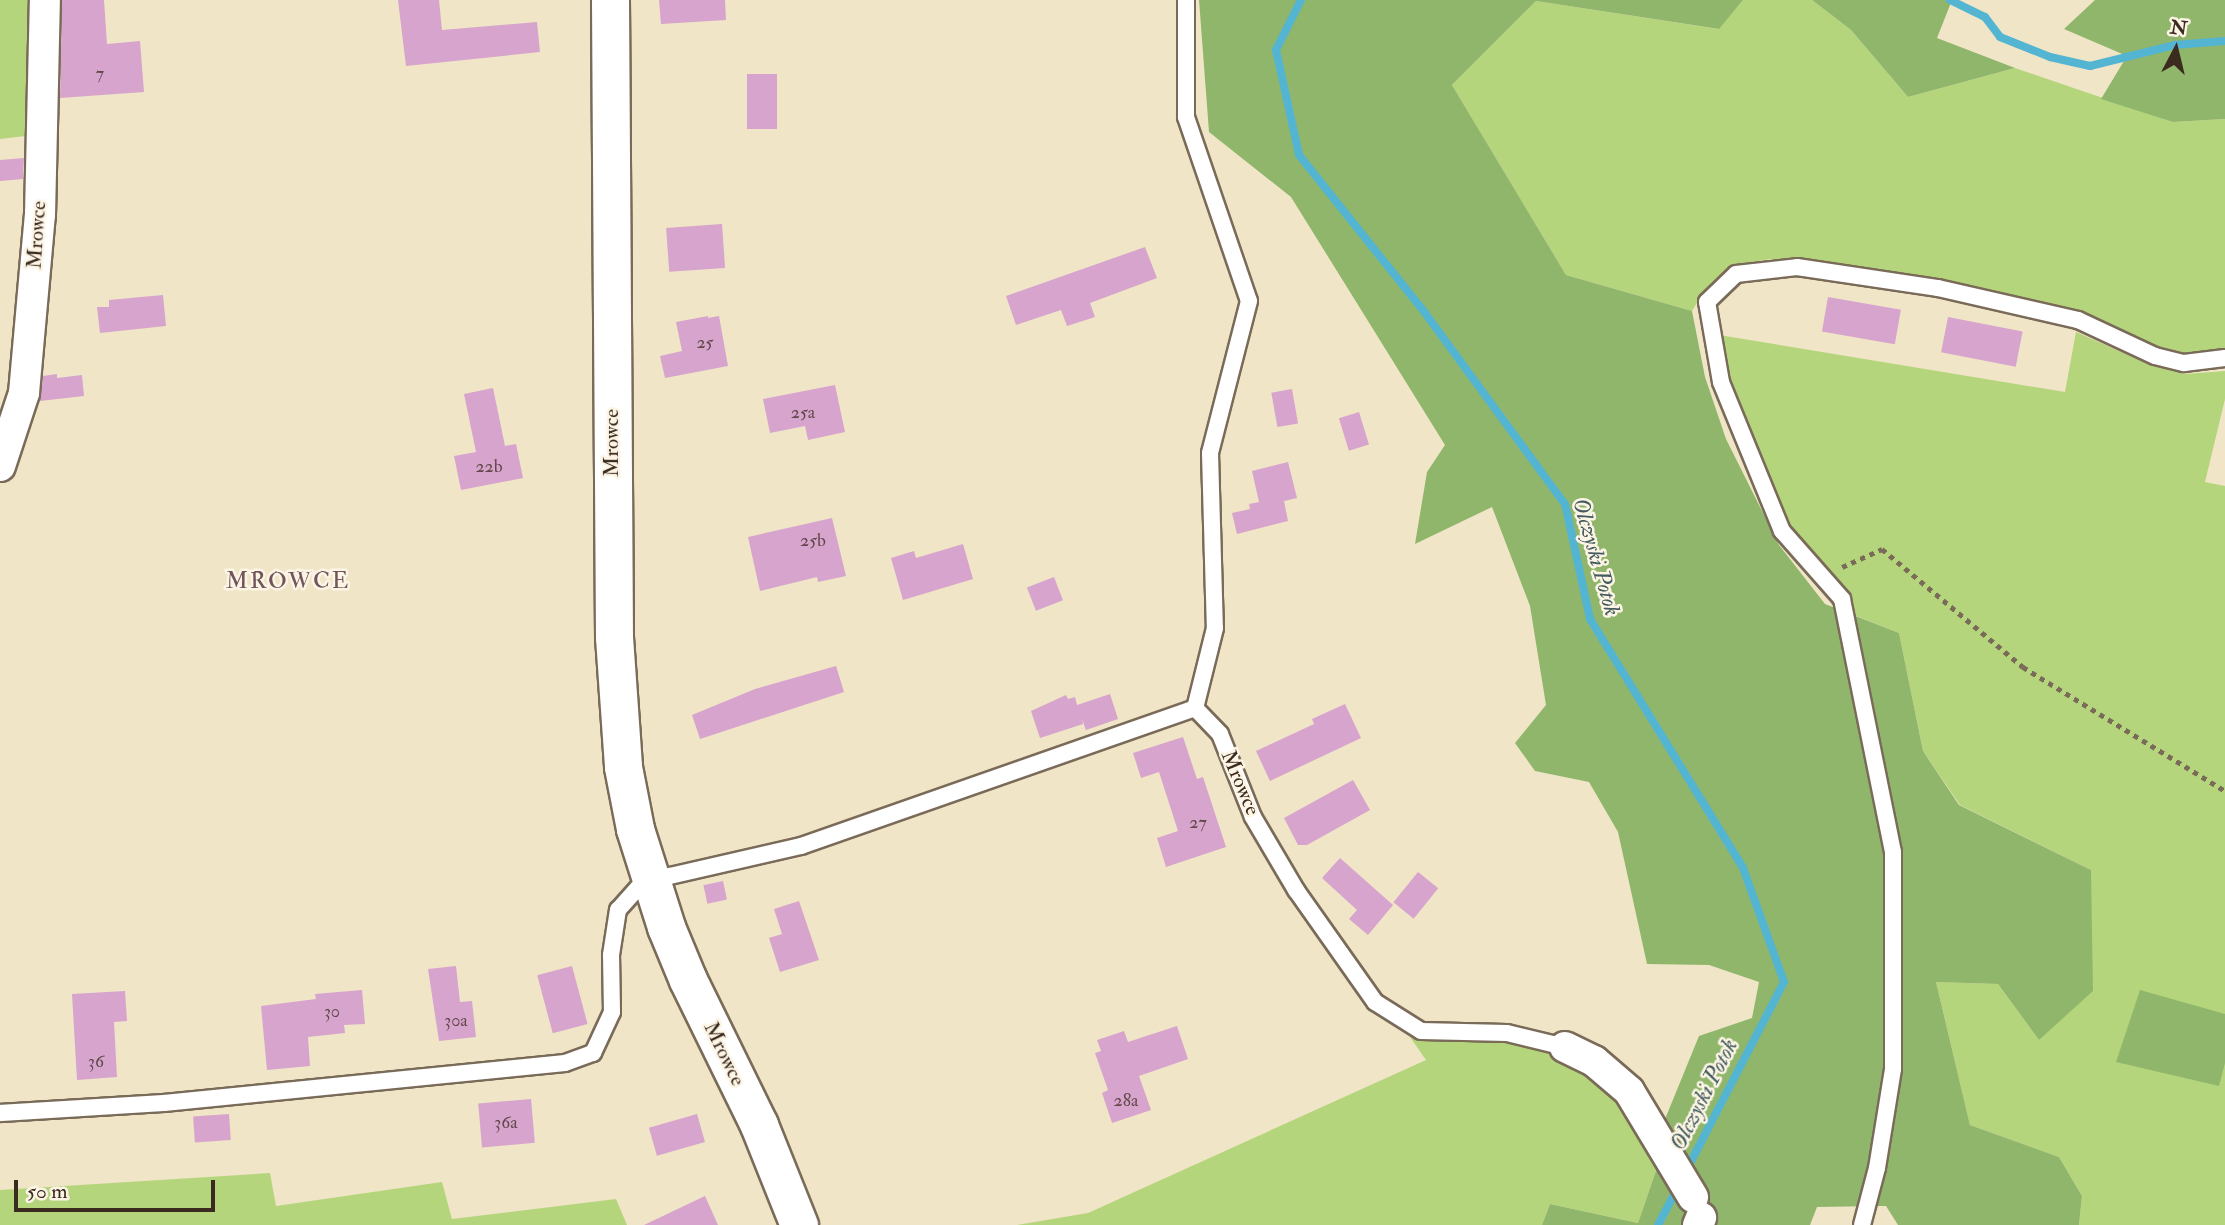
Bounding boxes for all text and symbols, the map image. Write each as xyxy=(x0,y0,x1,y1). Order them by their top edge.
north arrow xyxy=(2141,14,2211,84)
text: N xyxy=(2169,15,2188,41)
house number: 7 xyxy=(96,63,104,85)
street label: Mrowce xyxy=(22,200,52,270)
house number: 25 xyxy=(697,332,713,354)
house number: 25a xyxy=(791,402,815,424)
street label: Mrowce xyxy=(599,409,625,477)
house number: 22b xyxy=(475,456,503,478)
water label: Olczyski Potok xyxy=(1566,495,1626,619)
house number: 25b xyxy=(800,530,826,552)
district label: MROWCE xyxy=(226,567,350,595)
street label: Mrowce xyxy=(1215,747,1265,819)
house number: 27 xyxy=(1189,812,1207,834)
house number: 30 xyxy=(324,1001,340,1023)
house number: 30a xyxy=(444,1010,468,1032)
street label: Mrowce xyxy=(698,1018,750,1090)
water label: Olczyski Potok xyxy=(1664,1035,1744,1155)
house number: 36 xyxy=(88,1051,104,1073)
house number: 28a xyxy=(1114,1090,1138,1112)
house number: 36a xyxy=(494,1112,518,1134)
scale bar xyxy=(18,1166,219,1210)
text: 50 m xyxy=(27,1178,68,1205)

